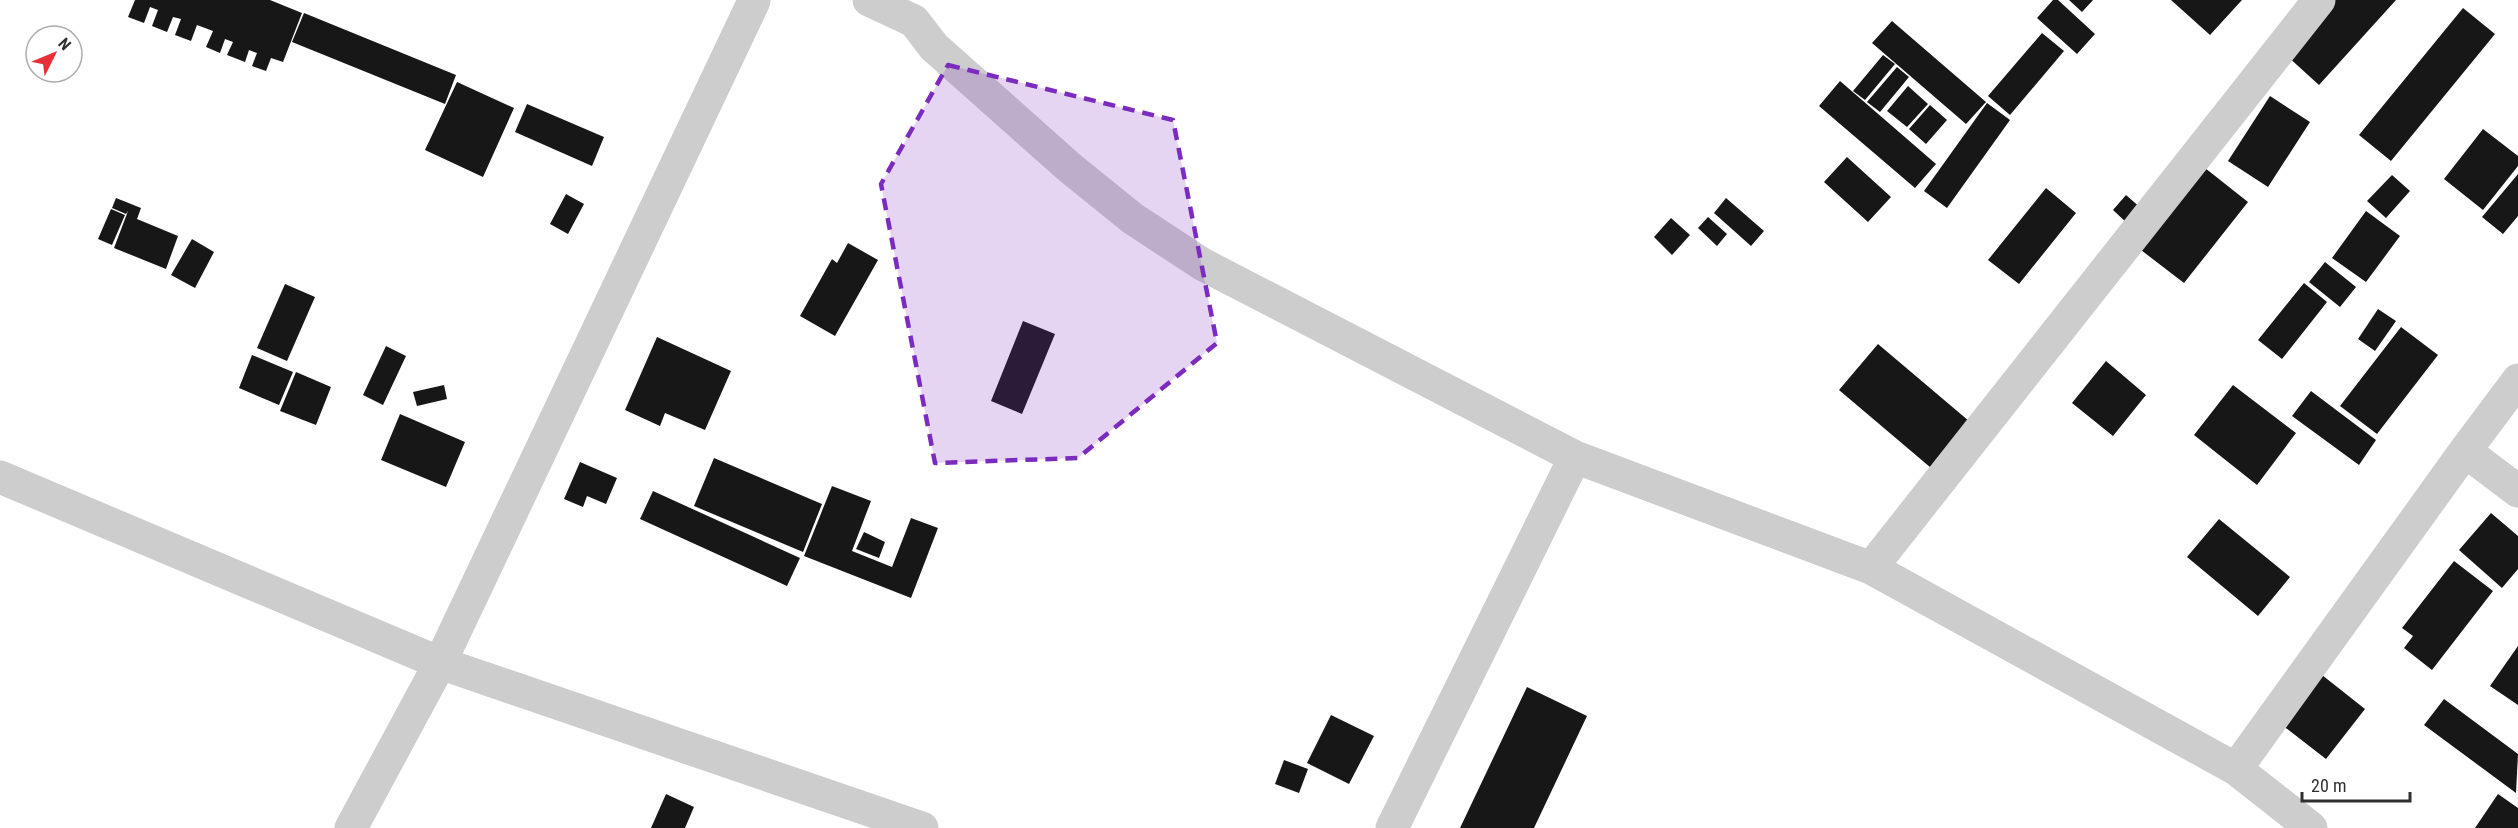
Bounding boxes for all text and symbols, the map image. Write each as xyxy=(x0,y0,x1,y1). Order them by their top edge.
north arrow xyxy=(24,24,84,84)
text: N xyxy=(54,34,75,54)
scale bar xyxy=(2302,765,2410,803)
text: 20 m xyxy=(2311,775,2346,796)

